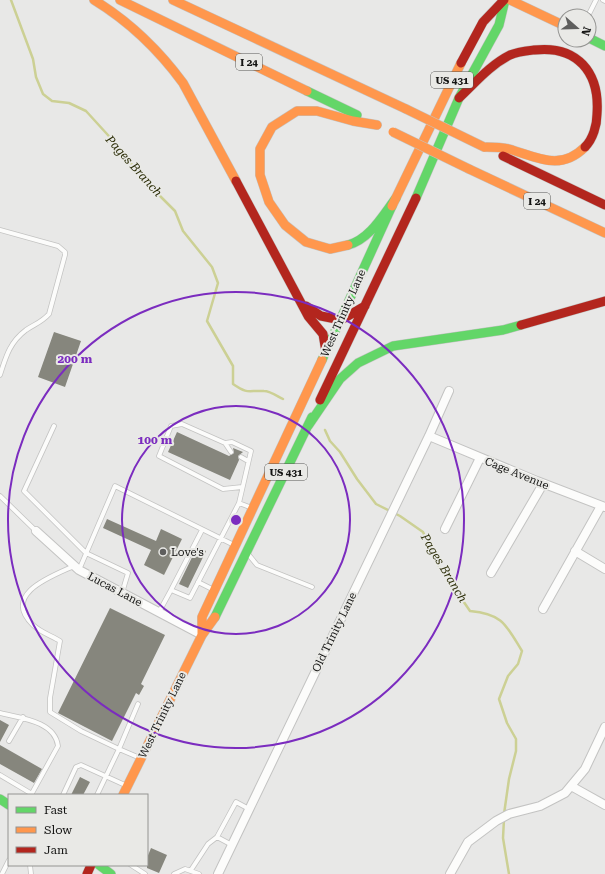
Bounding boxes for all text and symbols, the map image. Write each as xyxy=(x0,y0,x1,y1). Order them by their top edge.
north arrow xyxy=(557,8,597,48)
text: N xyxy=(578,25,593,38)
road number: I 24 xyxy=(236,54,262,70)
road number: US 431 xyxy=(431,72,473,88)
water label: Pages Branch xyxy=(102,132,165,199)
road number: I 24 xyxy=(524,193,550,209)
street label: West Trinity Lane xyxy=(318,268,369,359)
text: 200 m xyxy=(58,352,93,366)
text: 100 m xyxy=(138,433,173,447)
street label: Cage Avenue xyxy=(483,455,551,492)
road number: US 431 xyxy=(265,464,307,480)
centre of rings xyxy=(229,513,243,527)
water label: Pages Branch xyxy=(418,530,470,605)
place label: Love's xyxy=(171,546,204,559)
marker: Love's xyxy=(158,547,168,557)
street label: Lucas Lane xyxy=(85,570,144,609)
street label: Old Trinity Lane xyxy=(309,590,359,674)
street label: West Trinity Lane xyxy=(136,670,189,760)
legend xyxy=(8,794,148,866)
text: Fast xyxy=(44,803,68,817)
text: Slow xyxy=(44,823,72,837)
text: Jam xyxy=(44,843,68,857)

